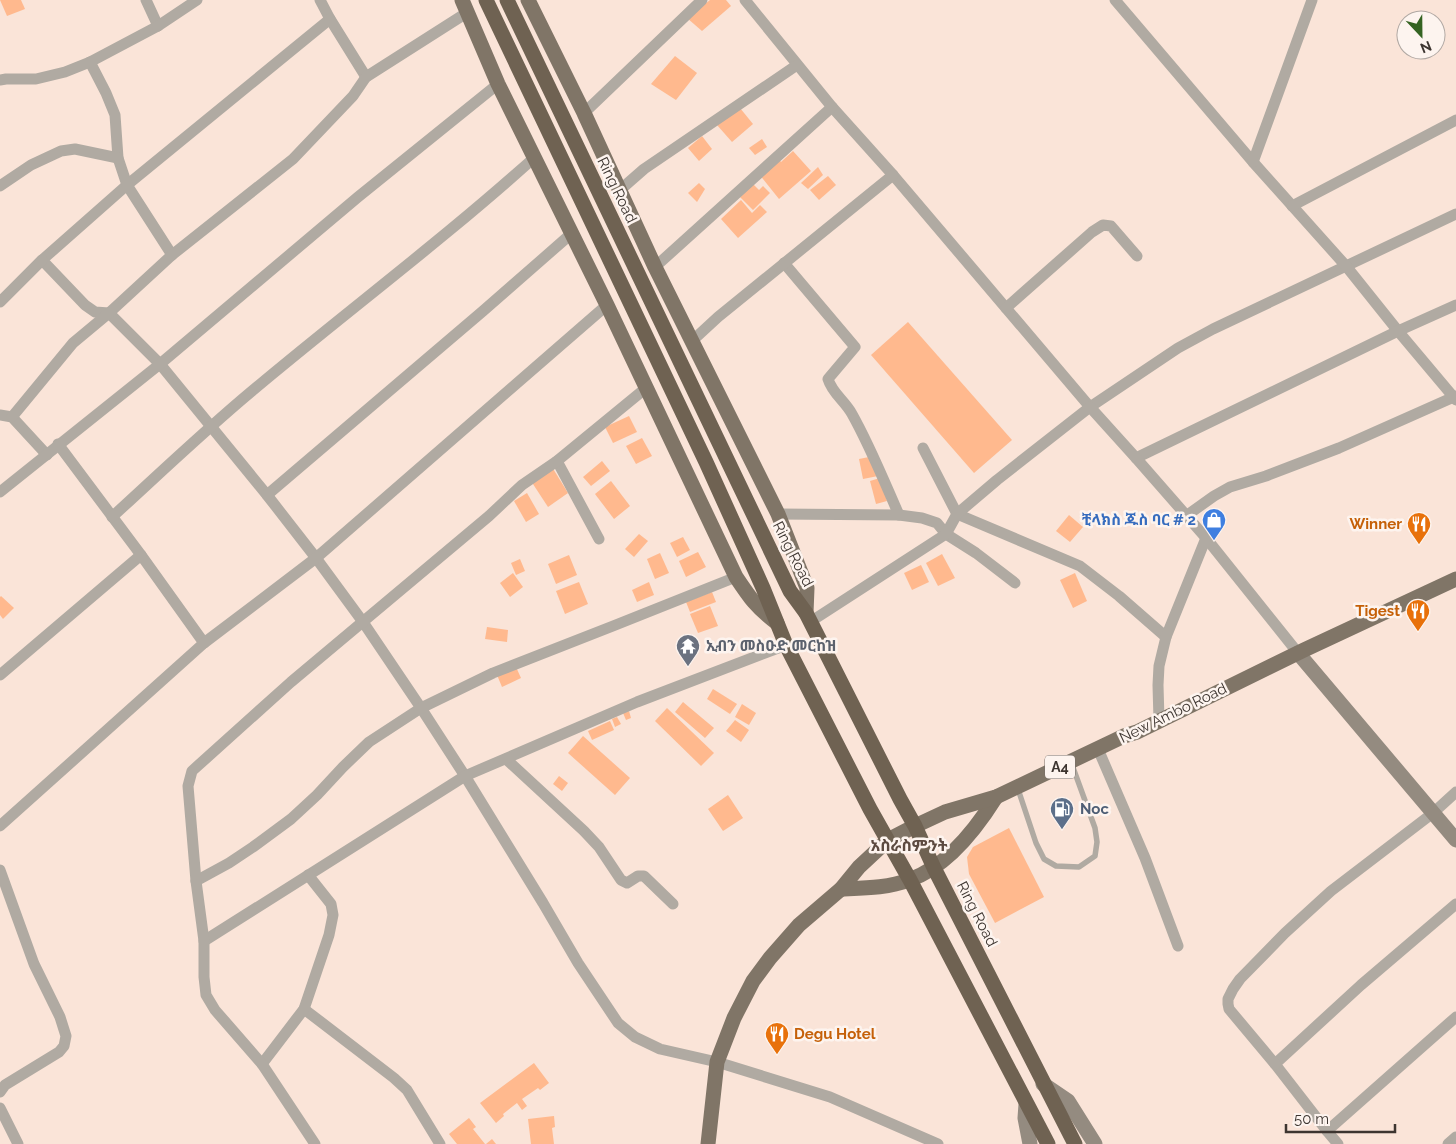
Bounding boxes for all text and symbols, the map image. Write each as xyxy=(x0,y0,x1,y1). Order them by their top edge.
north arrow xyxy=(1396,10,1446,60)
text: N xyxy=(1418,38,1434,56)
street label: Ring Road xyxy=(593,154,641,226)
shop icon: ቺላክስ ጁስ ባር # 2 xyxy=(1201,507,1227,541)
place label: ቺላክስ ጁስ ባር # 2 xyxy=(1082,511,1196,529)
restaurant icon: Winner xyxy=(1406,511,1432,545)
place label: Winner xyxy=(1349,515,1402,533)
street label: Ring Road xyxy=(769,518,817,590)
restaurant icon: Tigest xyxy=(1405,598,1431,632)
place label: Tigest xyxy=(1355,602,1400,620)
temple icon: ኢብን መስዑድ መርከዝ xyxy=(675,633,701,667)
place label: ኢብን መስዑድ መርከዝ xyxy=(706,637,836,655)
street label: New Ambo Road xyxy=(1116,679,1230,747)
road number: A4 xyxy=(1045,756,1075,779)
fuel station icon: Noc xyxy=(1049,796,1075,830)
place label: Noc xyxy=(1080,800,1109,818)
district label: አስራስምንት xyxy=(870,836,948,855)
street label: Ring Road xyxy=(953,878,1001,950)
restaurant icon: Degu Hotel xyxy=(764,1021,790,1055)
place label: Degu Hotel xyxy=(794,1025,876,1043)
scale bar xyxy=(1286,1102,1395,1134)
text: 50 m xyxy=(1294,1110,1329,1128)

